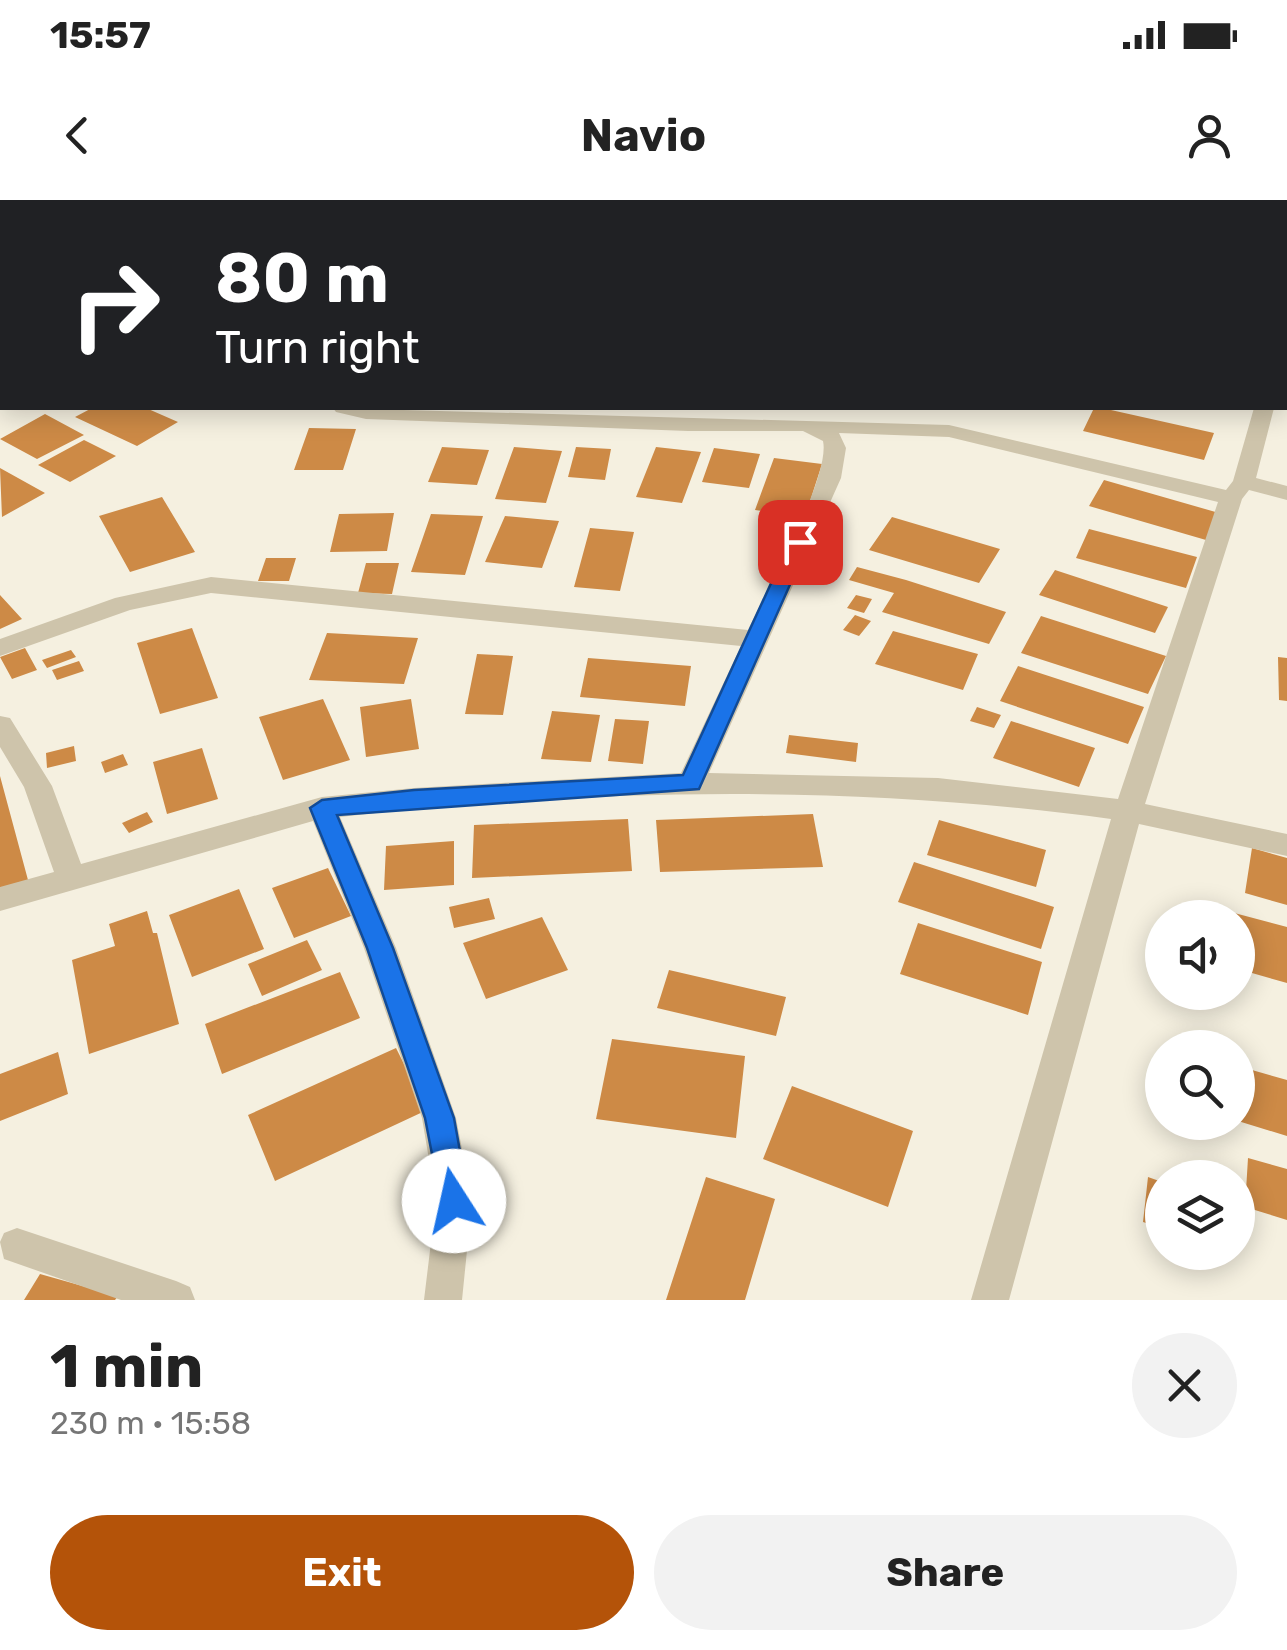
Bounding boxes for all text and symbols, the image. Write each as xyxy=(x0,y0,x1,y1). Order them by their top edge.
text: 15:57 xyxy=(50,12,151,58)
icon: back xyxy=(50,108,105,163)
icon: person xyxy=(1182,108,1237,163)
text: Navio xyxy=(581,109,706,162)
text: 80 m xyxy=(215,237,389,320)
icon: right xyxy=(50,240,180,370)
text: Turn right xyxy=(215,321,419,374)
pin xyxy=(758,500,843,585)
icon: arrive xyxy=(773,515,828,570)
map controls xyxy=(1145,900,1255,1270)
button: sound xyxy=(1145,900,1255,1010)
button: search xyxy=(1145,1030,1255,1140)
position arrow xyxy=(402,1149,506,1253)
button: layers xyxy=(1145,1160,1255,1270)
text: 1 min xyxy=(50,1331,203,1402)
button: close xyxy=(1132,1333,1237,1438)
text: 230 m · 15:58 xyxy=(50,1404,251,1442)
button: Exit xyxy=(50,1515,634,1630)
button: Share xyxy=(654,1515,1237,1630)

